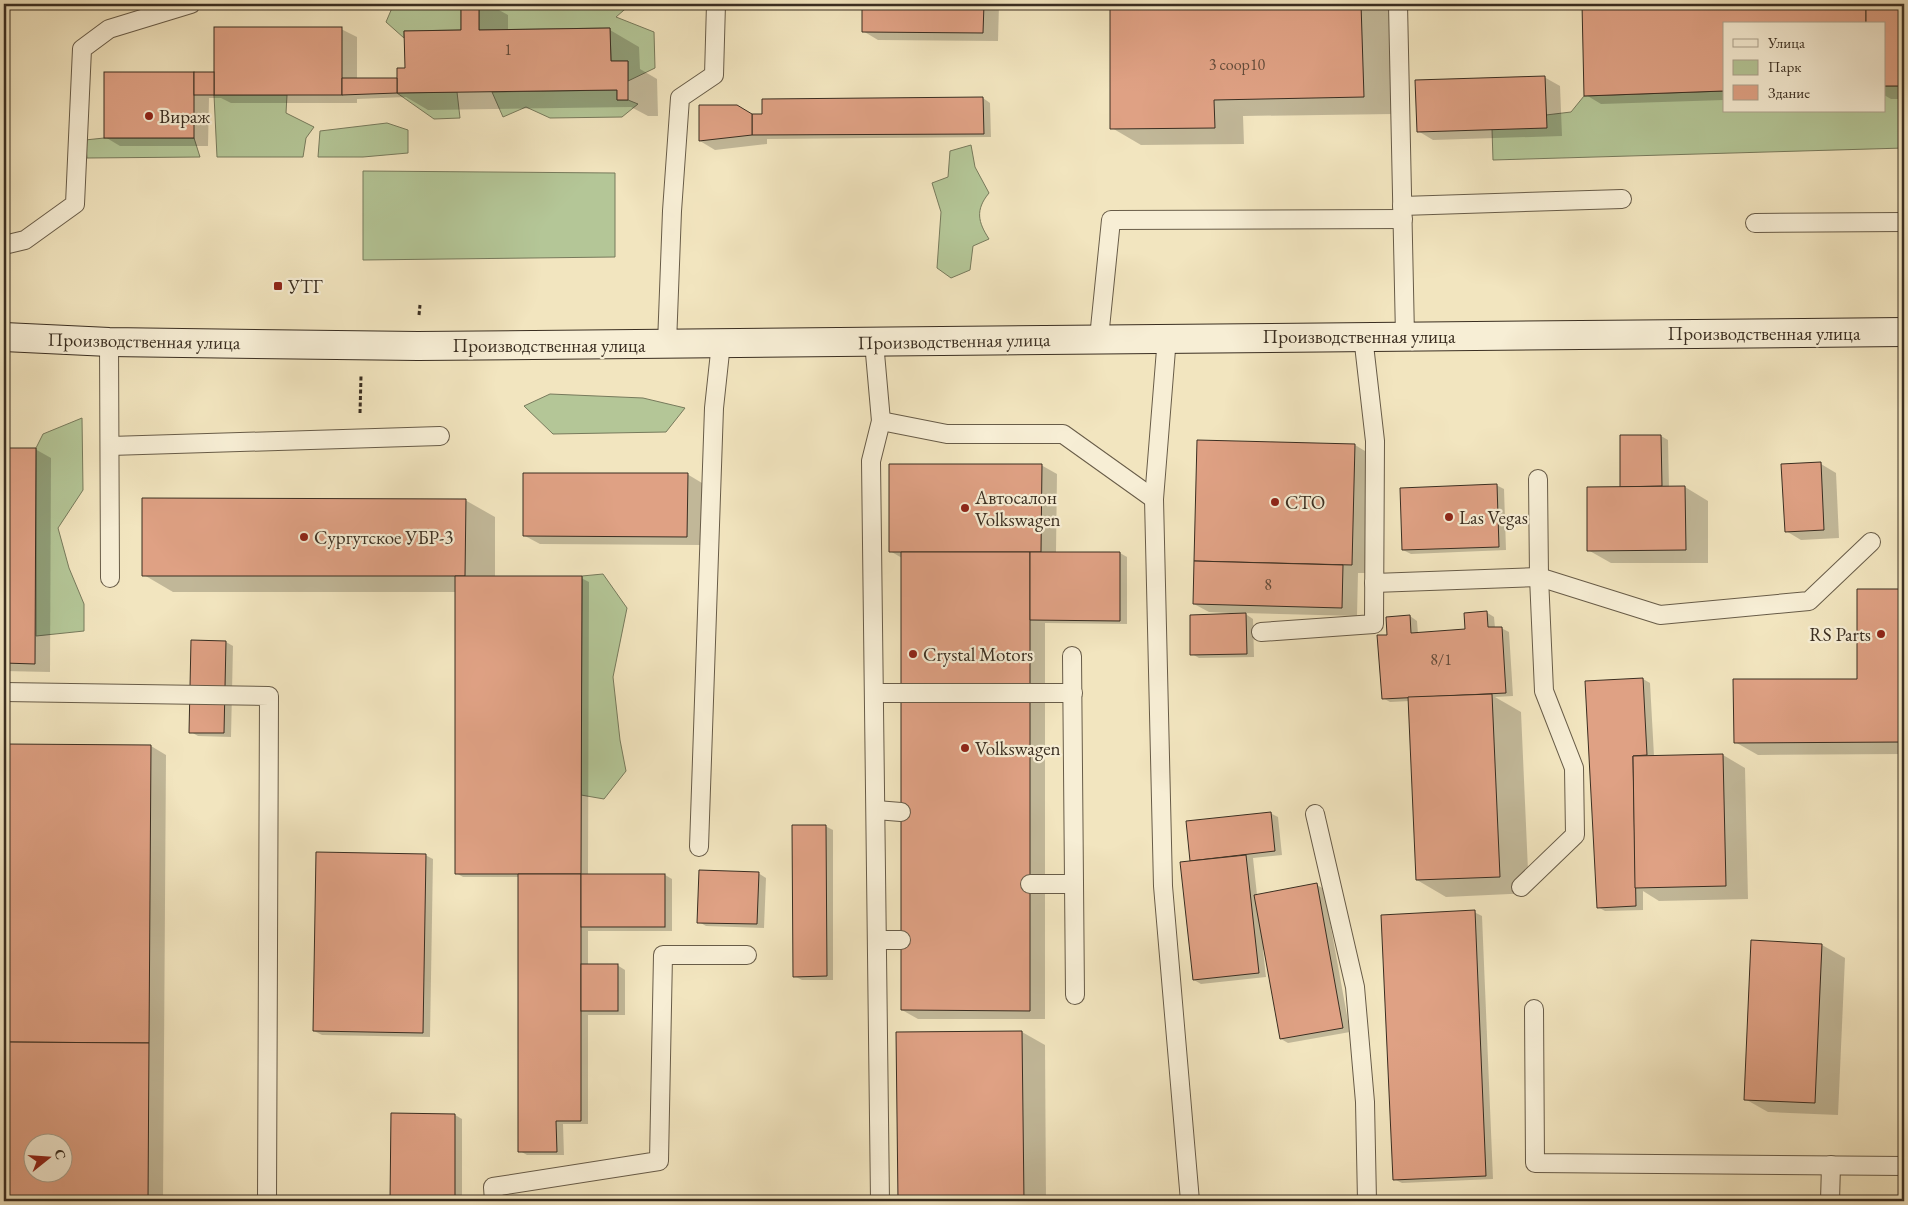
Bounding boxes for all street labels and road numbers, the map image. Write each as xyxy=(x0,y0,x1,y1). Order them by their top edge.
street label: Производственная улица xyxy=(1668,321,1861,346)
street label: Производственная улица xyxy=(1263,324,1456,349)
street label: Производственная улица xyxy=(47,327,241,355)
street label: Производственная улица xyxy=(857,327,1051,355)
street label: Производственная улица xyxy=(453,333,646,358)

